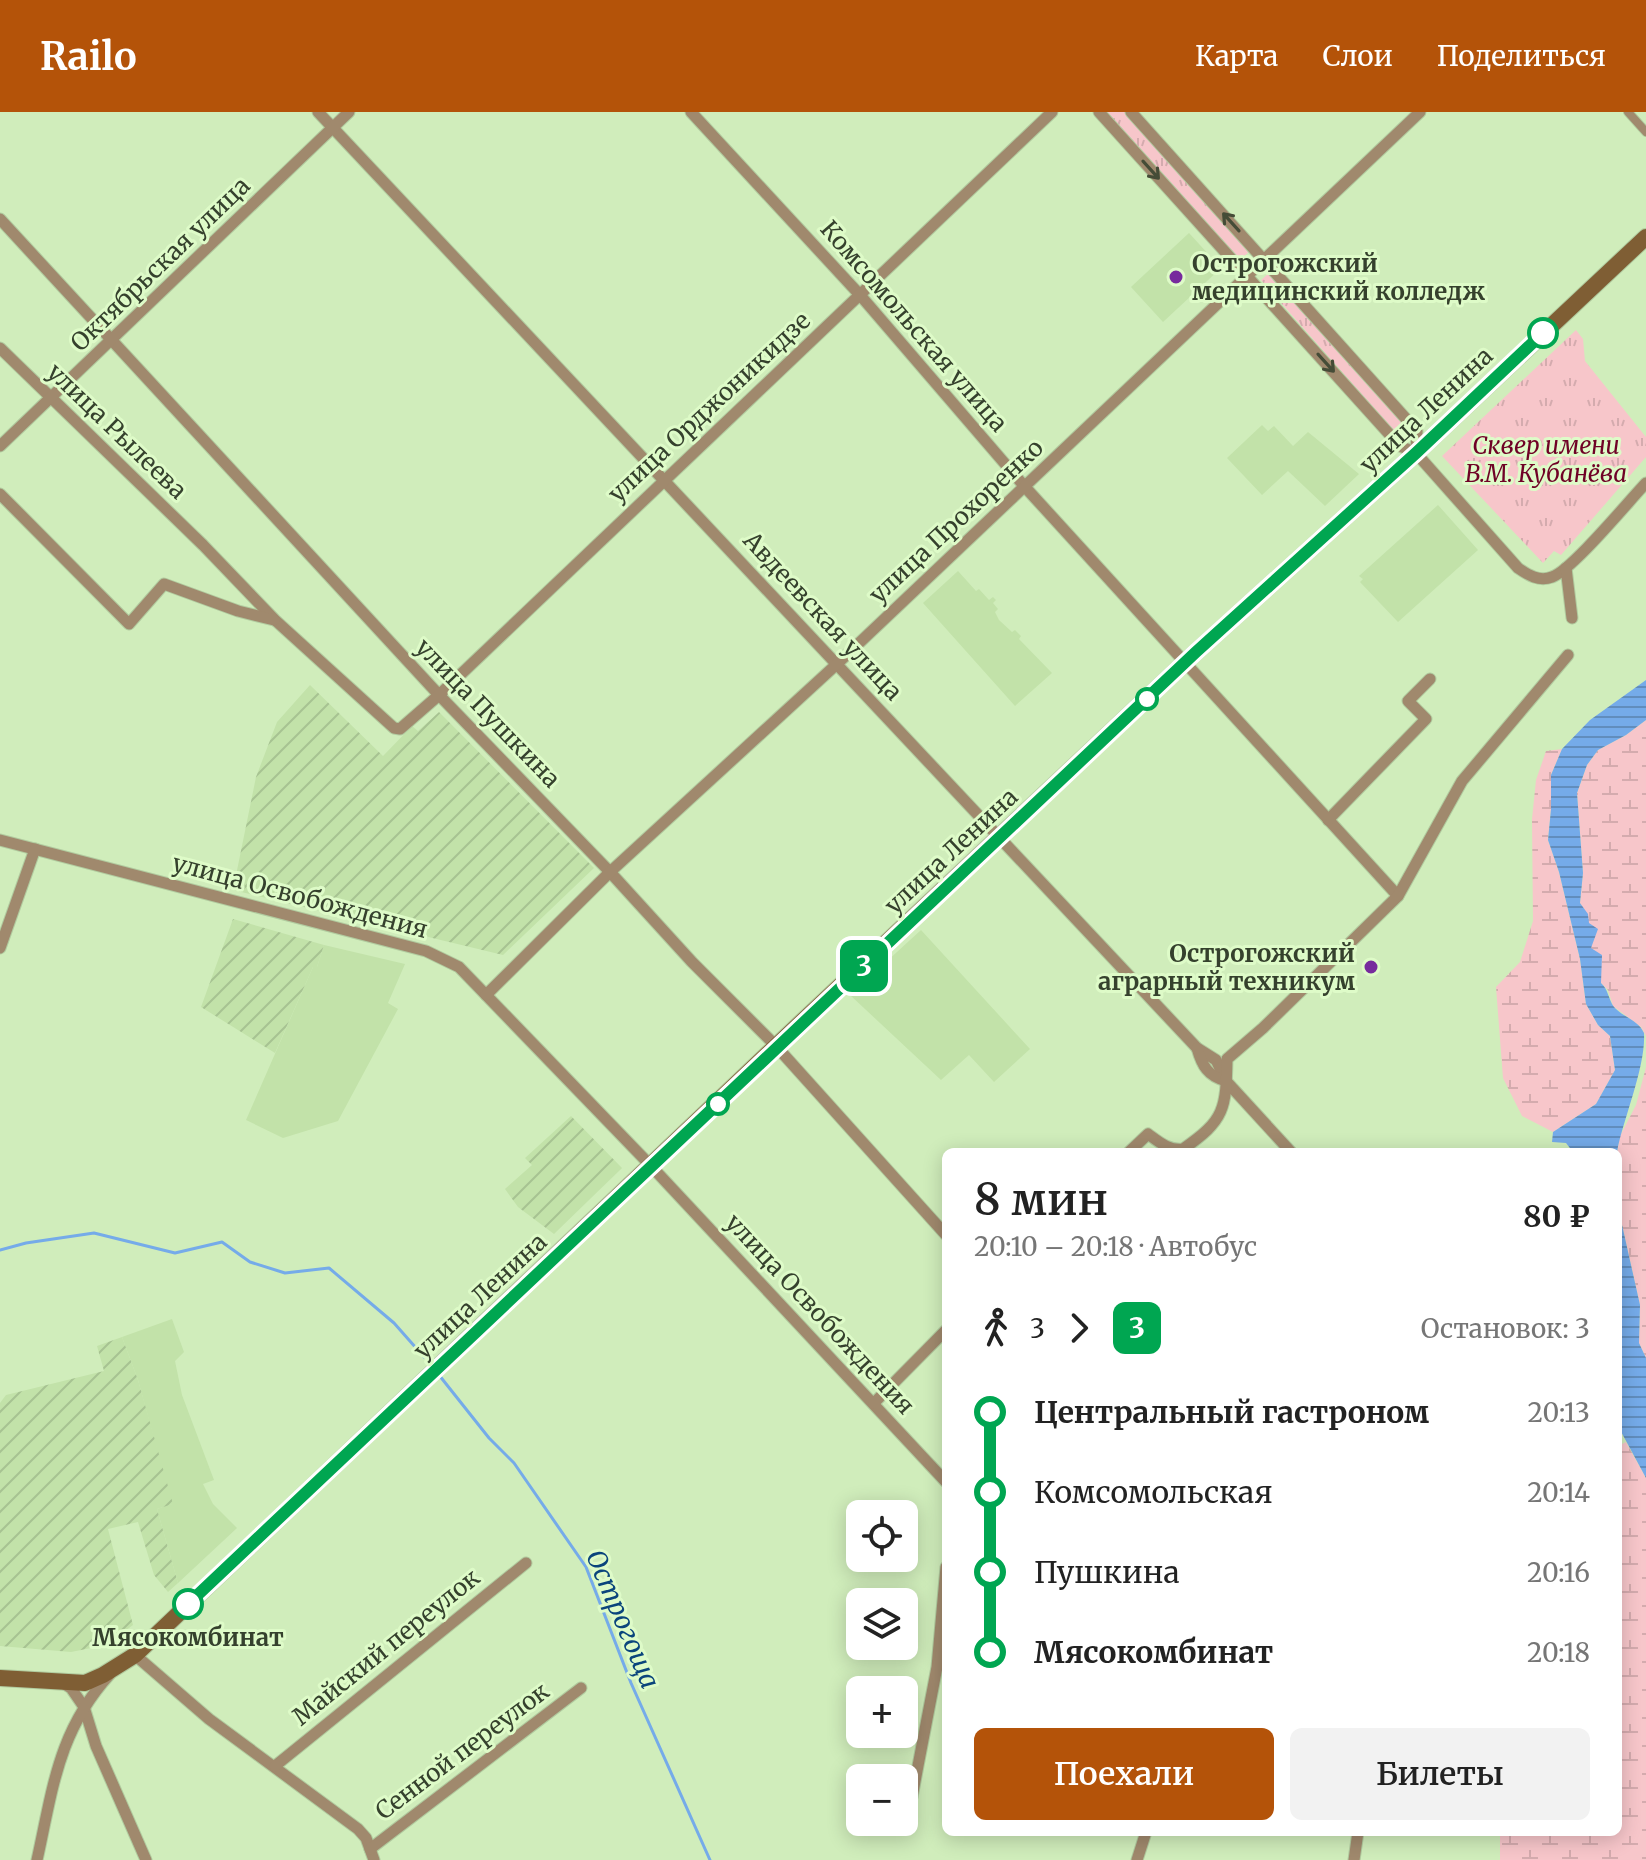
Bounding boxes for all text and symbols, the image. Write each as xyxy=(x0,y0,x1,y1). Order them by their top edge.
text: Railo xyxy=(40,33,137,80)
text: Карта xyxy=(1195,38,1278,74)
text: Слои xyxy=(1322,38,1393,74)
text: Поделиться xyxy=(1437,38,1606,74)
one-way arrow xyxy=(1142,159,1160,179)
street label: Октябрьская улица xyxy=(64,170,256,358)
one-way arrow xyxy=(1222,213,1240,233)
street label: Комсомольская улица xyxy=(814,214,1014,438)
place label: Острогожский медицинский колледж xyxy=(1192,248,1485,307)
marker: Острогожский медицинский колледж xyxy=(1167,268,1185,286)
street label: улица Орджоникидзе xyxy=(601,305,817,509)
unlabelled marker xyxy=(1528,318,1558,348)
street label: улица Ленина xyxy=(1353,340,1499,480)
one-way arrow xyxy=(1316,352,1334,372)
street label: улица Рылеева xyxy=(41,356,193,506)
park label: Сквер имени В.М. Кубанёва xyxy=(1465,430,1627,489)
street label: улица Прохоренко xyxy=(862,432,1050,610)
street label: Авдеевская улица xyxy=(736,524,909,707)
street label: улица Пушкина xyxy=(409,632,567,794)
unlabelled marker xyxy=(1136,688,1158,710)
street label: улица Ленина xyxy=(878,781,1024,921)
street label: улица Освобождения xyxy=(169,847,431,945)
place label: Острогожский аграрный техникум xyxy=(1098,938,1355,997)
line badge: 3 xyxy=(838,940,890,992)
text: 3 xyxy=(856,948,872,984)
marker: Острогожский аграрный техникум xyxy=(1362,958,1380,976)
unlabelled marker xyxy=(707,1093,729,1115)
text: 8 мин xyxy=(974,1172,1108,1227)
text: 80 ₽ xyxy=(1523,1197,1590,1235)
street label: улица Освобождения xyxy=(719,1207,921,1421)
street label: улица Ленина xyxy=(407,1226,553,1366)
text: 20:10 – 20:18 · Автобус xyxy=(974,1230,1257,1263)
icon: walk xyxy=(974,1306,1018,1350)
icon: forward xyxy=(1057,1306,1101,1350)
text: 3 xyxy=(1129,1310,1145,1346)
text: 3 xyxy=(1030,1312,1045,1345)
text: Остановок: 3 xyxy=(1421,1312,1590,1345)
text: Центральный гастроном xyxy=(1034,1393,1429,1431)
text: 20:13 xyxy=(1528,1396,1590,1429)
text: Комсомольская xyxy=(1034,1473,1273,1511)
text: 20:14 xyxy=(1527,1476,1590,1509)
map controls xyxy=(846,1500,918,1836)
button: locate xyxy=(846,1500,918,1572)
water label: Острогоща xyxy=(579,1545,667,1693)
text: Пушкина xyxy=(1034,1553,1179,1591)
text: 20:16 xyxy=(1527,1556,1590,1589)
street label: Майский переулок xyxy=(286,1562,486,1732)
button: layers xyxy=(846,1588,918,1660)
marker: Мясокомбинат xyxy=(173,1589,203,1619)
place label: Мясокомбинат xyxy=(92,1622,284,1653)
text: Мясокомбинат xyxy=(1034,1633,1273,1671)
text: 20:18 xyxy=(1527,1636,1590,1669)
street label: Сенной переулок xyxy=(369,1676,555,1826)
button: + xyxy=(846,1676,918,1748)
button: Поехали xyxy=(974,1728,1274,1820)
button: Билеты xyxy=(1290,1728,1590,1820)
button: − xyxy=(846,1764,918,1836)

